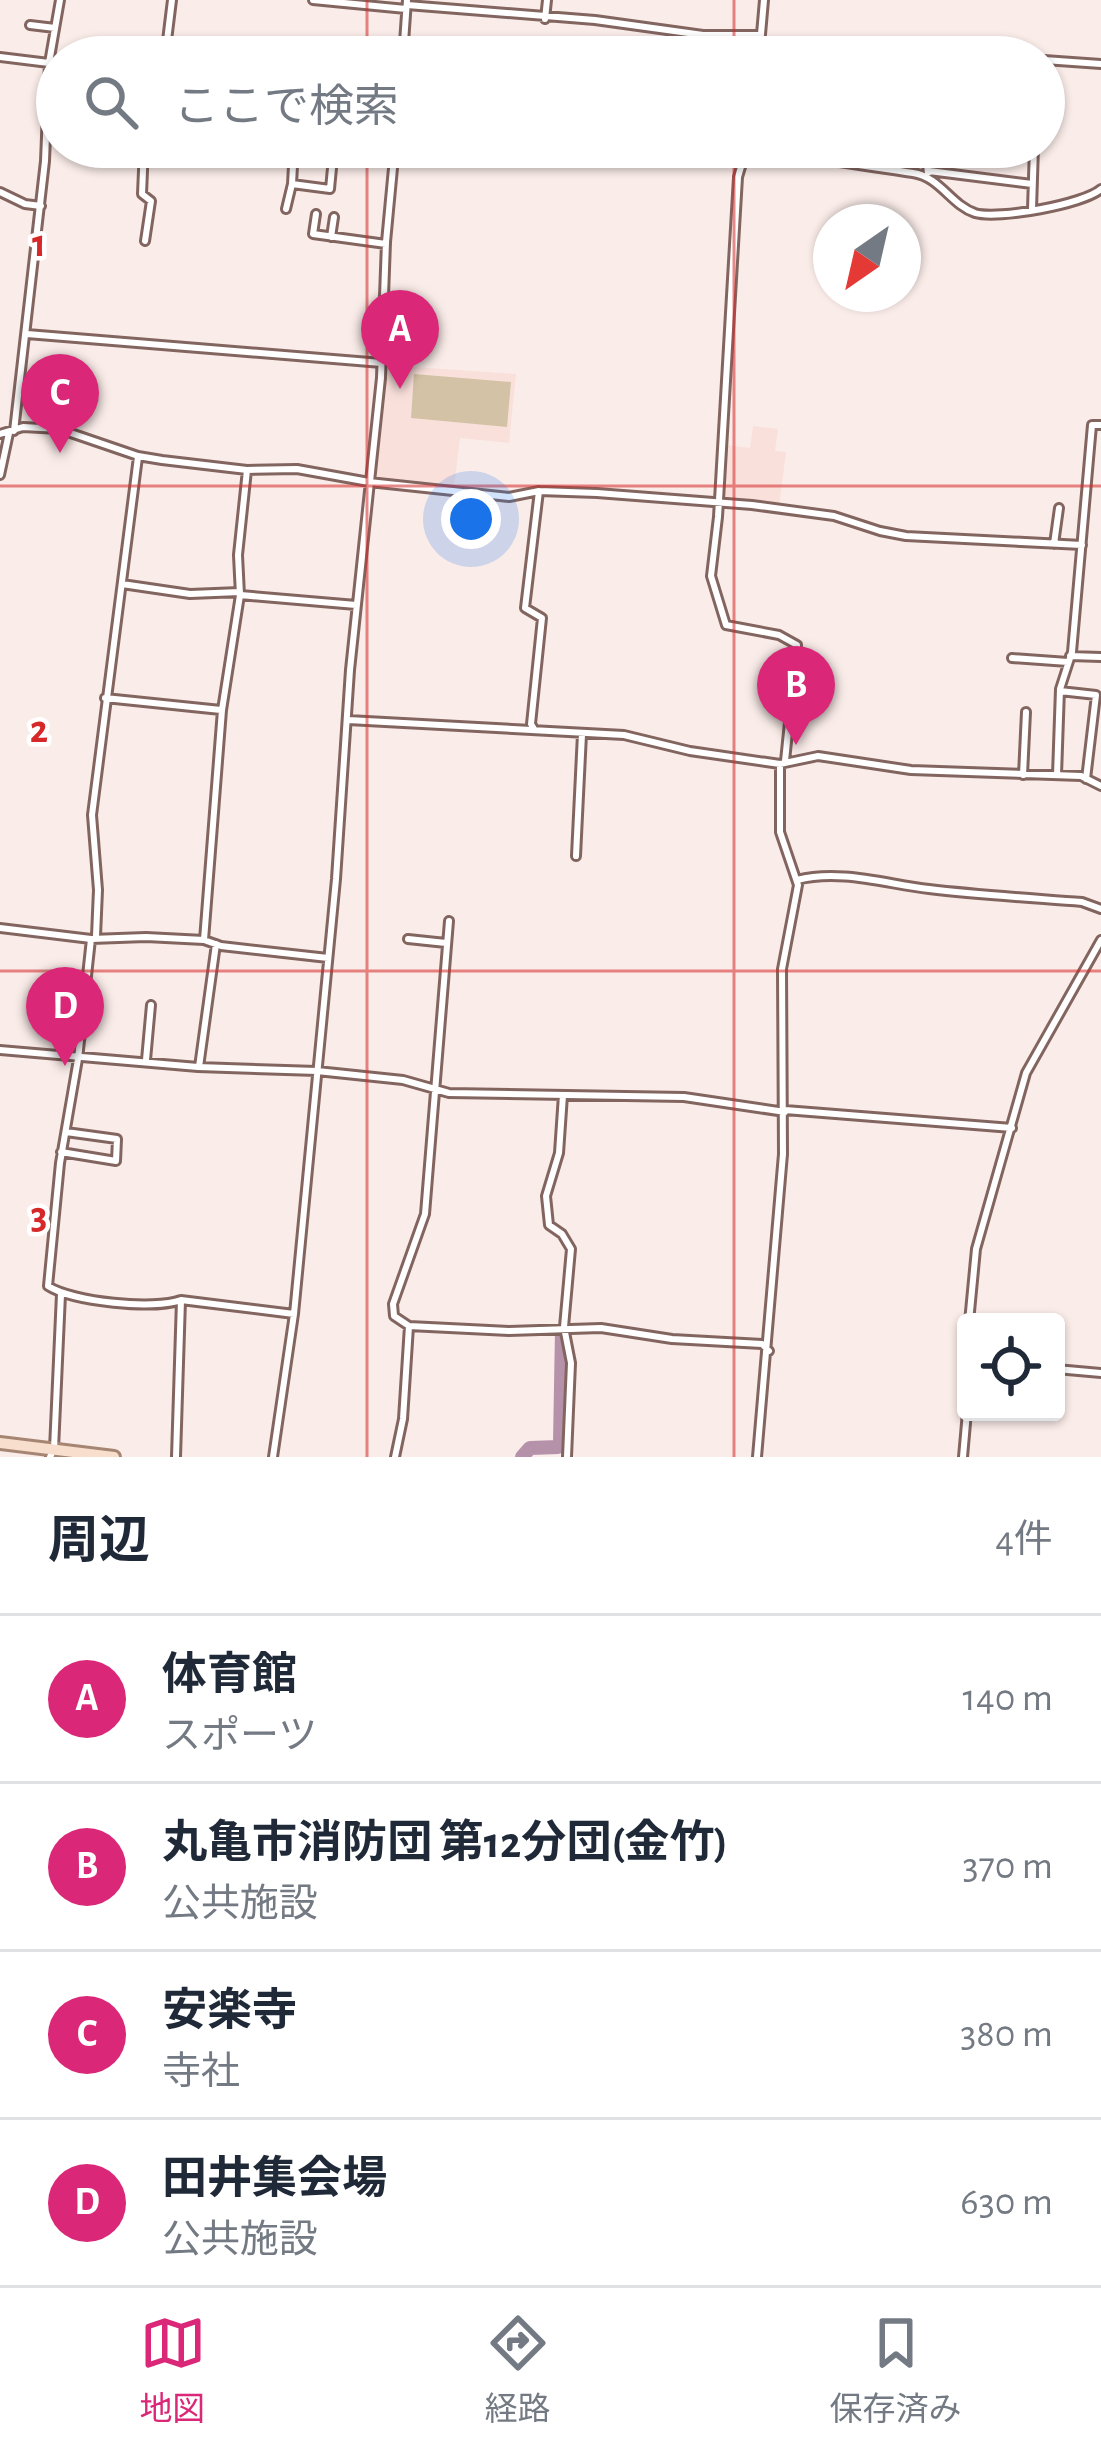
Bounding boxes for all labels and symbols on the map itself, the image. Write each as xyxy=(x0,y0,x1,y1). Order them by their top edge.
north arrow xyxy=(813,204,921,312)
text: 1 xyxy=(32,225,46,264)
pin: A xyxy=(361,290,439,389)
pin: C xyxy=(21,354,99,453)
your location xyxy=(441,489,501,549)
pin: B xyxy=(757,646,835,745)
text: 2 xyxy=(30,711,48,750)
pin: D xyxy=(26,967,104,1066)
text: 3 xyxy=(31,1197,47,1236)

